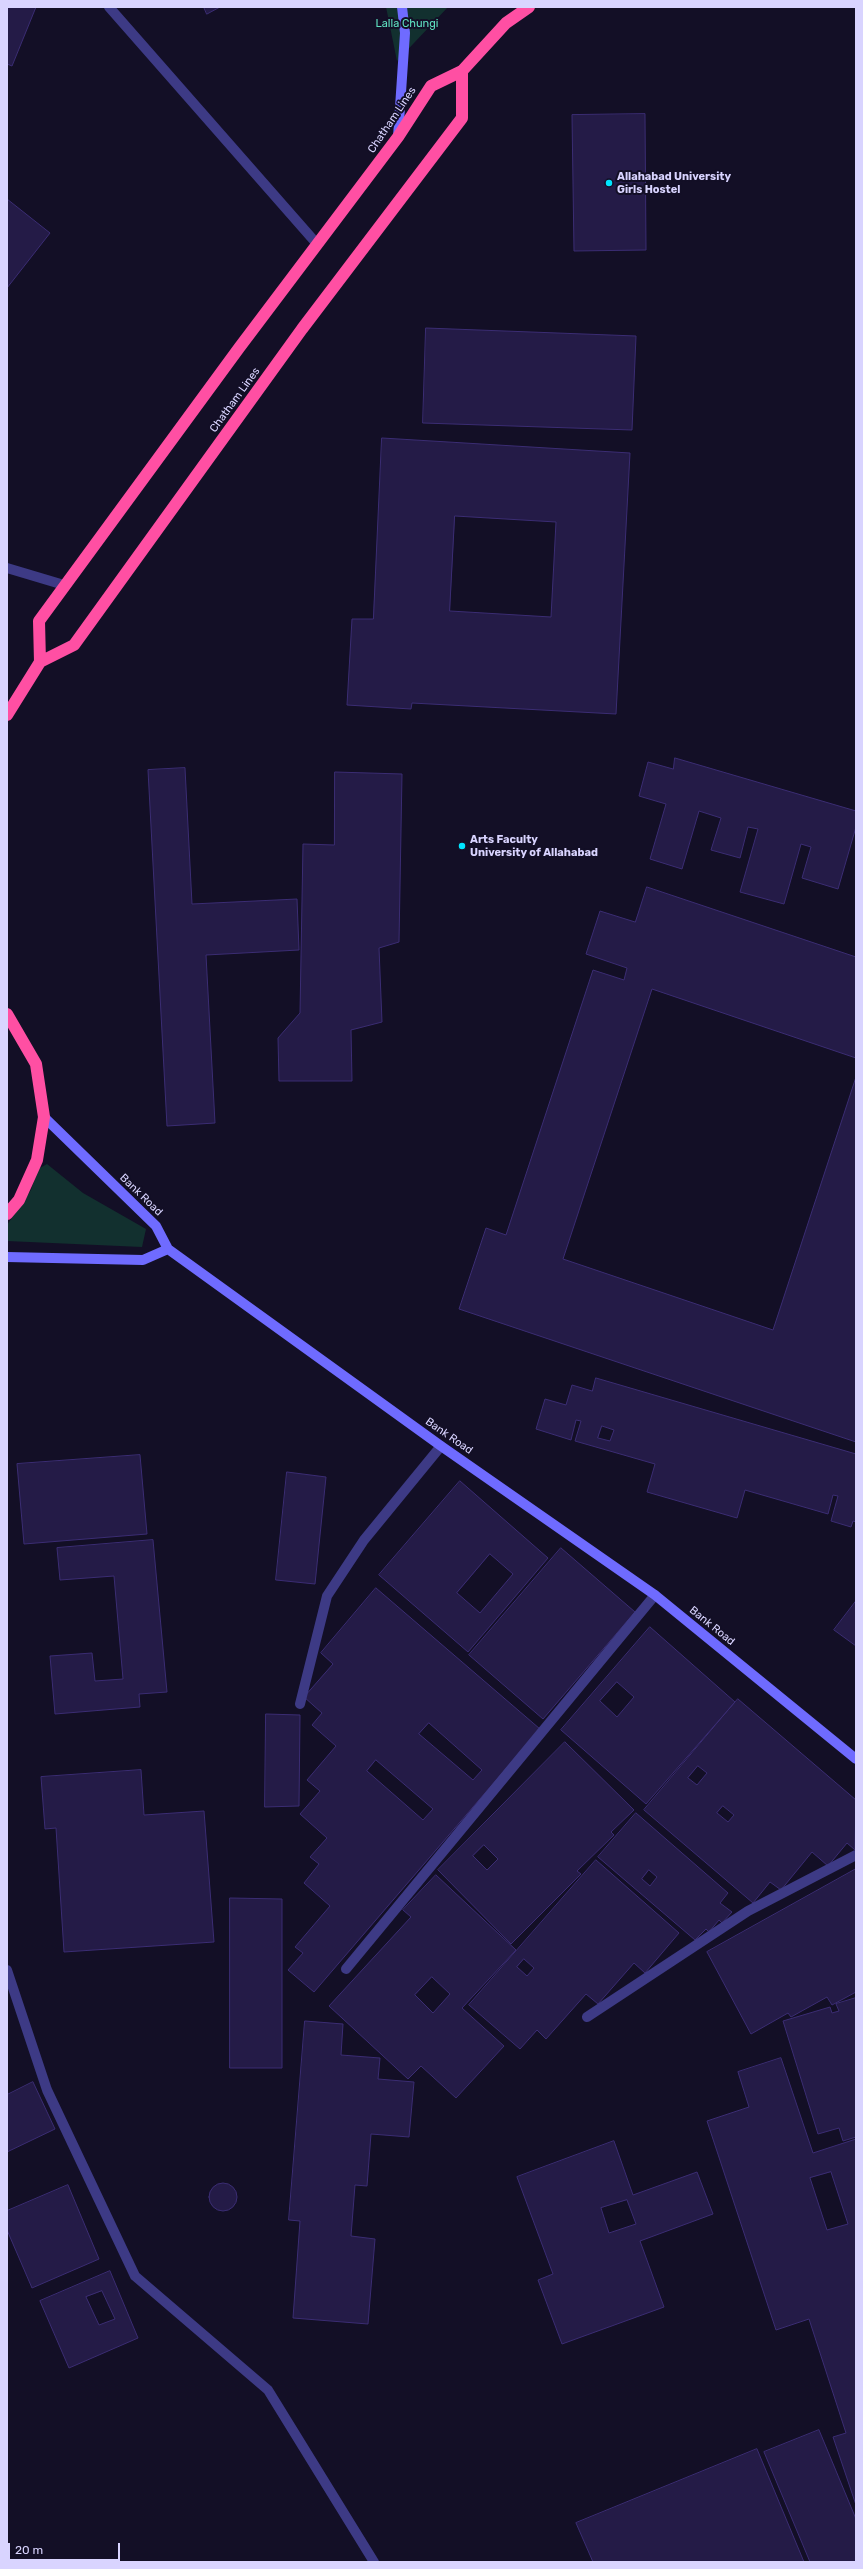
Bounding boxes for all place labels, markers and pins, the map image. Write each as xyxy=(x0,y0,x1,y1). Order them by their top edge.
place label: Allahabad University Girls Hostel xyxy=(617,170,731,196)
marker: Allahabad University Girls Hostel xyxy=(604,178,614,188)
place label: Arts Faculty University of Allahabad xyxy=(470,833,598,859)
marker: Arts Faculty University of Allahabad xyxy=(457,841,467,851)

